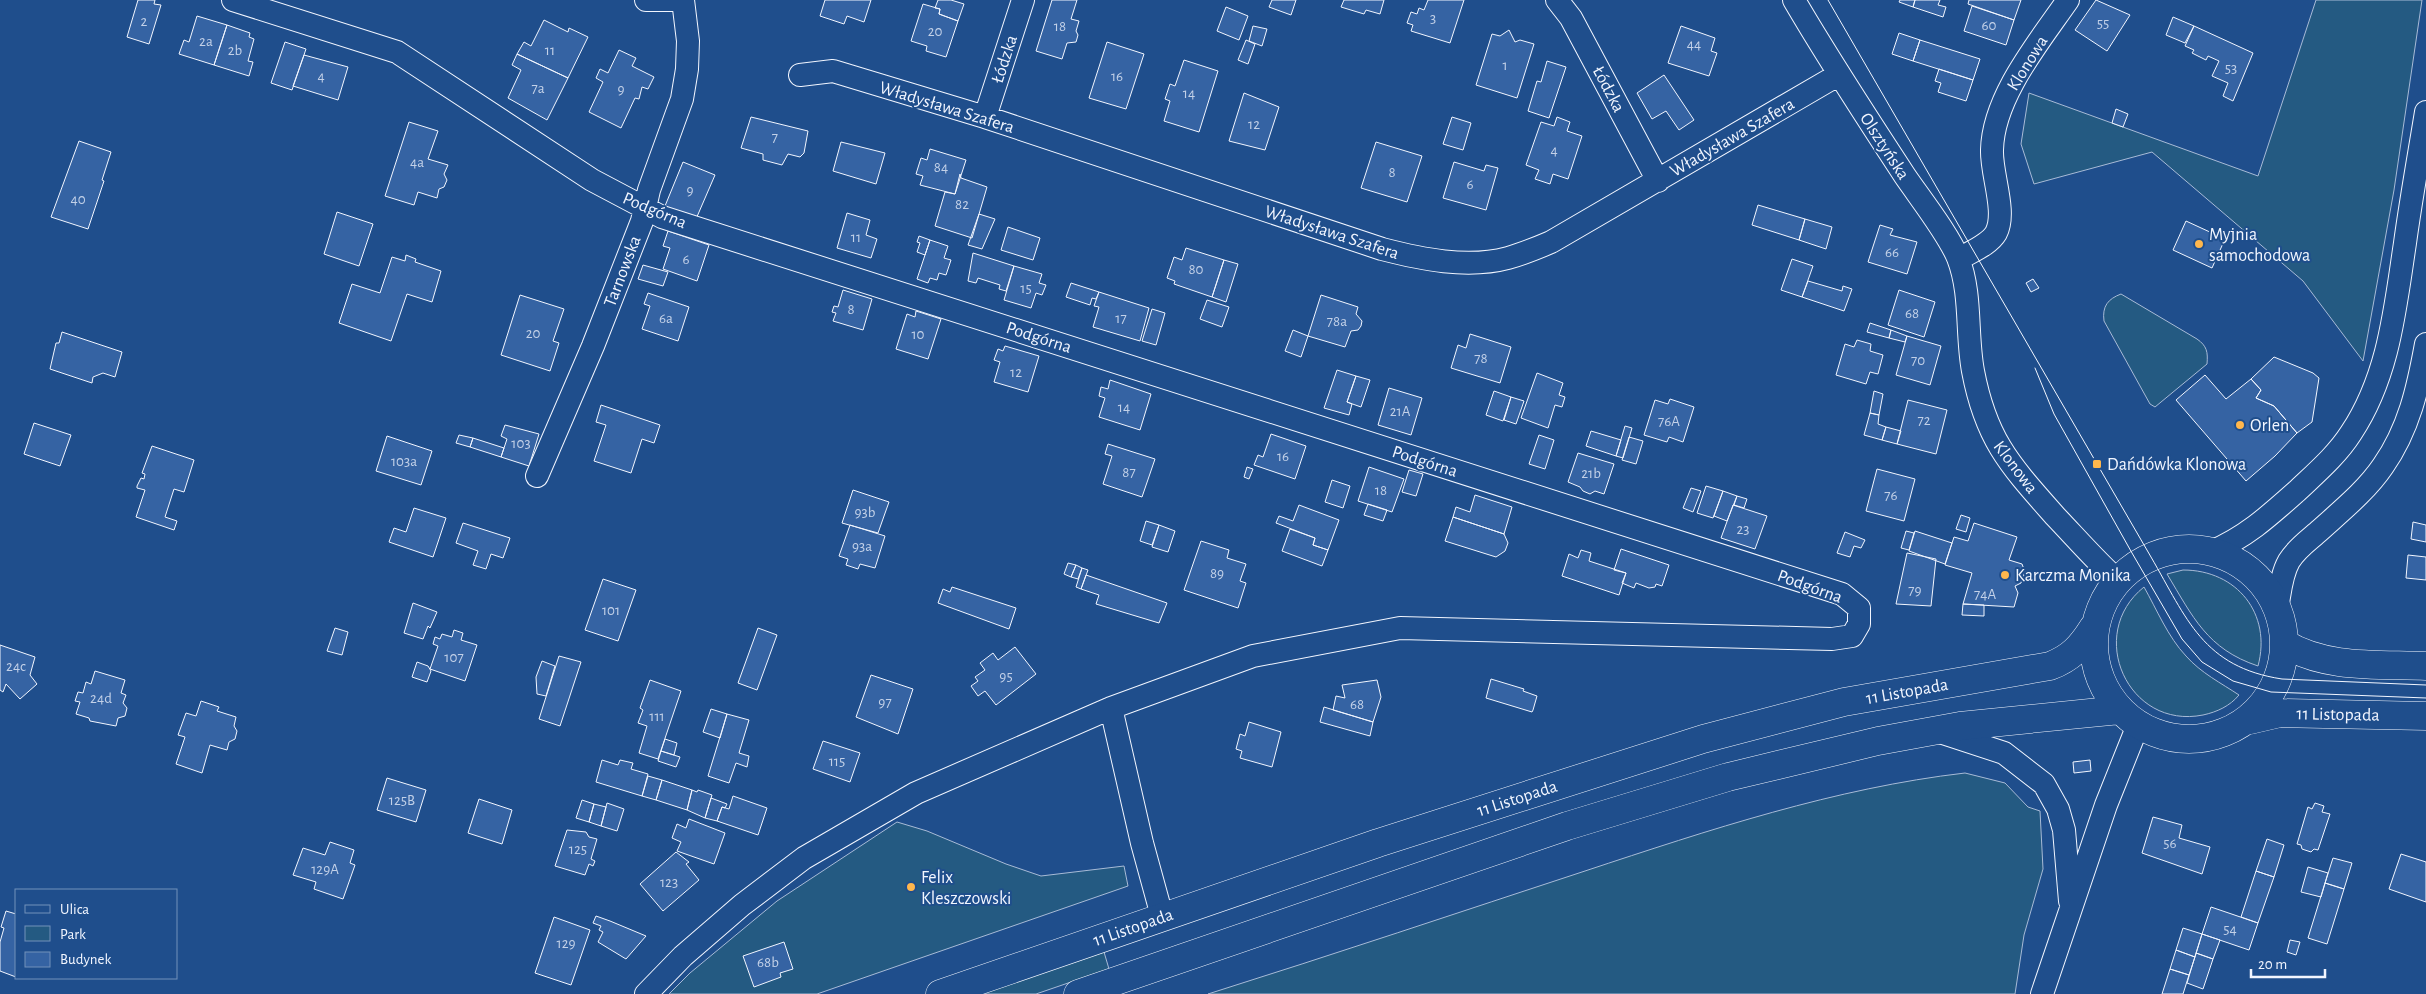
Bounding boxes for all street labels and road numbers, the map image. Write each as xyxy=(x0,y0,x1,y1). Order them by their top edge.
street label: Łódzka xyxy=(989,33,1021,85)
street label: Klonowa xyxy=(2004,33,2052,94)
street label: Łódzka xyxy=(1589,64,1628,115)
street label: Władysława Szafera xyxy=(877,79,1016,137)
street label: Władysława Szafera xyxy=(1667,95,1798,181)
street label: Olsztyńska xyxy=(1856,110,1912,183)
street label: Podgórna xyxy=(620,189,689,232)
street label: Władysława Szafera xyxy=(1262,203,1401,263)
street label: Tarnowska xyxy=(601,233,645,309)
street label: Podgórna xyxy=(1004,319,1074,357)
street label: Klonowa xyxy=(1990,438,2041,497)
street label: Podgórna xyxy=(1390,443,1460,481)
street label: Podgórna xyxy=(1775,567,1845,607)
street label: 11 Listopada xyxy=(1865,676,1950,708)
street label: 11 Listopada xyxy=(2296,705,2380,725)
street label: 11 Listopada xyxy=(1475,778,1560,820)
street label: 11 Listopada xyxy=(1091,906,1176,950)

